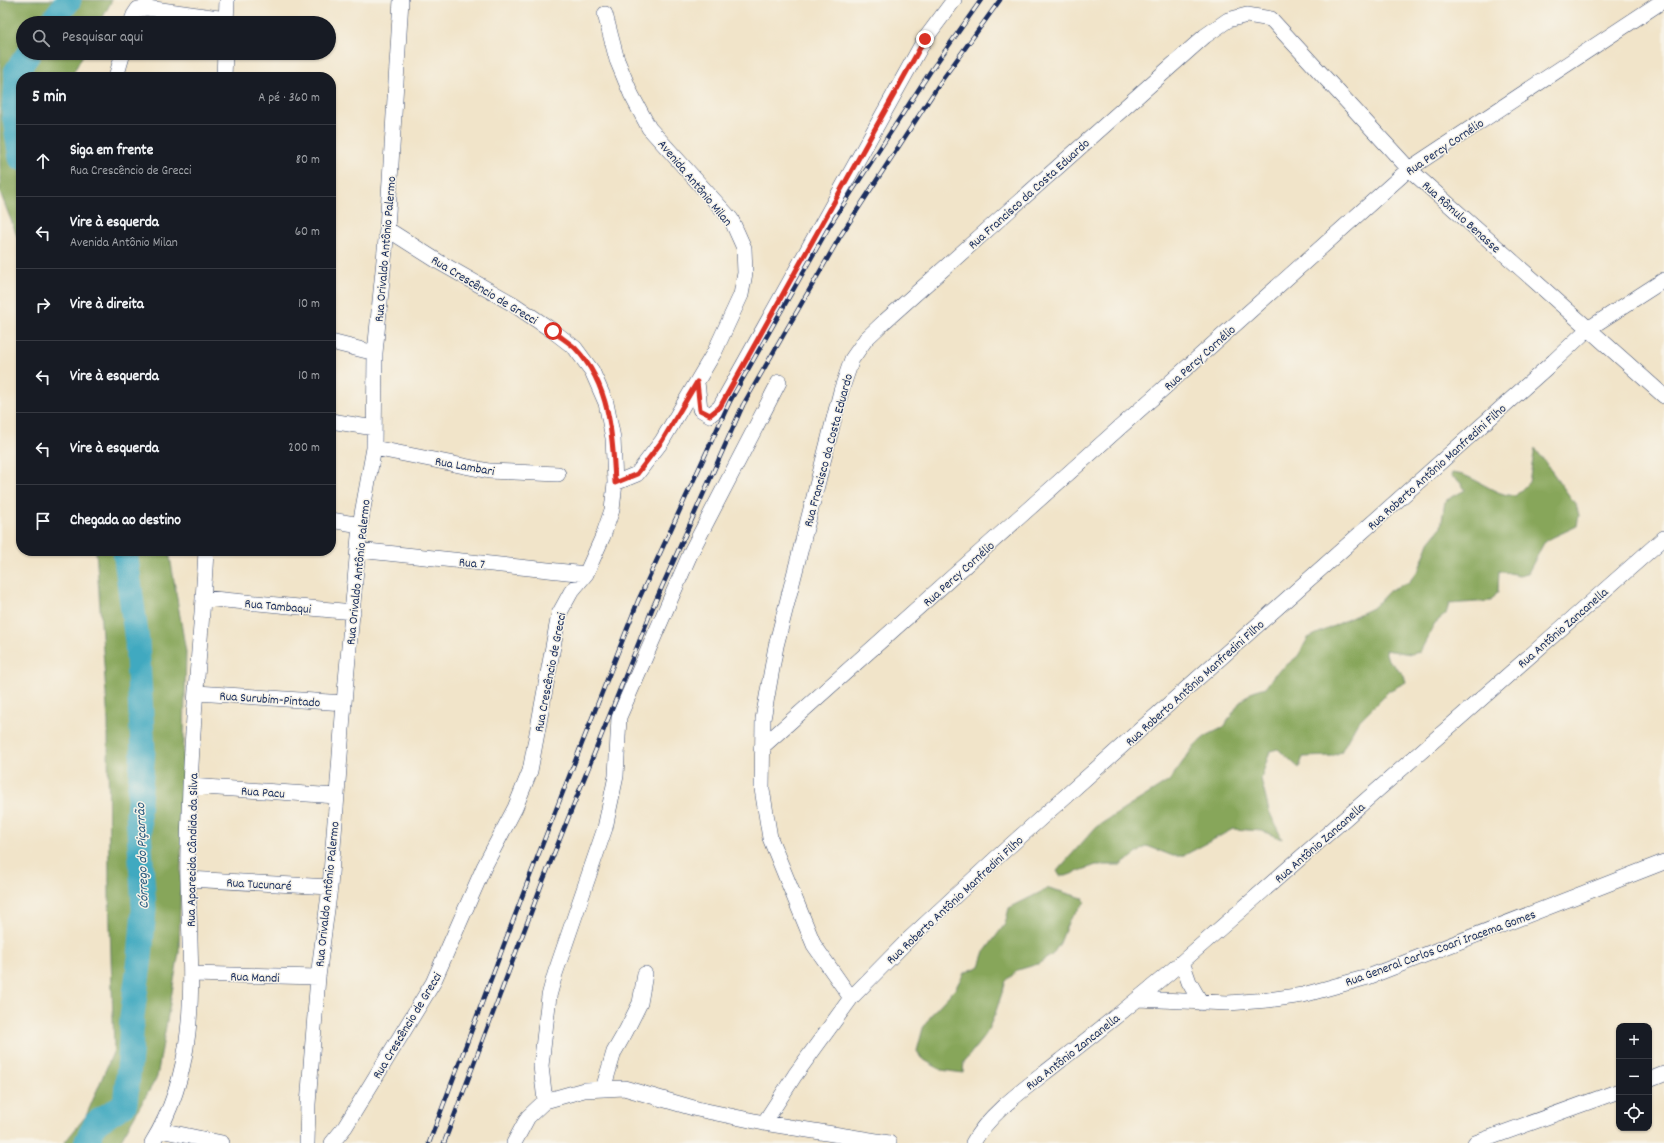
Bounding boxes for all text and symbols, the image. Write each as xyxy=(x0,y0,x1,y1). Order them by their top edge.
search box xyxy=(16,16,336,60)
icon: search xyxy=(30,27,52,49)
text: Pesquisar aqui xyxy=(62,27,143,49)
route end xyxy=(916,30,934,48)
text: 5 min xyxy=(32,86,66,110)
text: A pé · 360 m xyxy=(258,89,320,108)
street label: Rua Percy Cornélio xyxy=(1402,115,1489,181)
street label: Rua Francisco da Costa Eduardo xyxy=(965,135,1095,255)
street label: Avenida Antônio Milan xyxy=(652,136,736,231)
text: Siga em frente xyxy=(70,140,153,162)
icon: ahead xyxy=(32,150,54,172)
text: 80 m xyxy=(296,151,320,170)
text: Rua Crescêncio de Grecci xyxy=(70,162,191,181)
street label: Rua Orivaldo Antônio Palermo xyxy=(371,175,402,323)
street label: Rua Rômulo Benasse xyxy=(1417,177,1504,259)
text: Vire à esquerda xyxy=(70,212,159,234)
icon: left xyxy=(32,222,54,244)
text: 60 m xyxy=(295,223,320,242)
text: Avenida Antônio Milan xyxy=(70,234,178,253)
street label: Rua Crescêncio de Grecci xyxy=(427,252,541,331)
icon: right xyxy=(32,294,54,316)
text: Vire à direita xyxy=(70,294,144,316)
text: 10 m xyxy=(298,295,320,314)
street label: Rua Percy Cornélio xyxy=(1161,321,1241,396)
route start xyxy=(544,322,562,340)
icon: left xyxy=(32,366,54,388)
text: Vire à esquerda xyxy=(70,366,159,388)
text: 10 m xyxy=(298,367,320,386)
street label: Rua Francisco da Costa Eduardo xyxy=(800,372,859,529)
street label: Rua Roberto Antônio Manfredini Filho xyxy=(1364,400,1512,536)
icon: left xyxy=(32,438,54,460)
text: Vire à esquerda xyxy=(70,438,159,460)
text: 200 m xyxy=(288,439,320,458)
street label: Rua Lambari xyxy=(433,453,497,482)
street label: Rua Orivaldo Antônio Palermo xyxy=(342,498,377,646)
icon: arrive xyxy=(32,510,54,532)
text: Chegada ao destino xyxy=(70,510,181,532)
street label: Rua Percy Cornélio xyxy=(920,537,1000,612)
street label: Rua 7 xyxy=(458,554,486,575)
street label: Rua Antônio Zancanella xyxy=(1514,583,1614,674)
street label: Rua Tambaqui xyxy=(244,595,312,620)
street label: Rua Crescêncio de Grecci xyxy=(531,610,572,734)
street label: Rua Roberto Antônio Manfredini Filho xyxy=(1122,616,1270,752)
street label: Rua Surubim-Pintado xyxy=(219,687,321,714)
street label: Rua Aparecida Cândida da Silva xyxy=(183,772,204,927)
street label: Rua Pacu xyxy=(240,782,285,804)
street label: Rua Antônio Zancanella xyxy=(1271,798,1371,889)
water label: Córrego do Piçarrão xyxy=(131,802,155,909)
street label: Rua Orivaldo Antônio Palermo xyxy=(311,820,346,968)
street label: Rua Roberto Antônio Manfredini Filho xyxy=(883,832,1029,970)
street label: Rua Tucunaré xyxy=(226,874,292,897)
street label: Rua General Carlos Coari Iracema Gomes xyxy=(1343,906,1539,993)
street label: Rua Mandi xyxy=(230,968,280,989)
street label: Rua Crescêncio de Grecci xyxy=(369,969,448,1083)
street label: Rua Antônio Zancanella xyxy=(1022,1010,1125,1096)
map controls xyxy=(1616,1023,1652,1131)
button: + xyxy=(1616,1023,1652,1059)
button: − xyxy=(1616,1059,1652,1095)
button: locate xyxy=(1616,1095,1652,1131)

